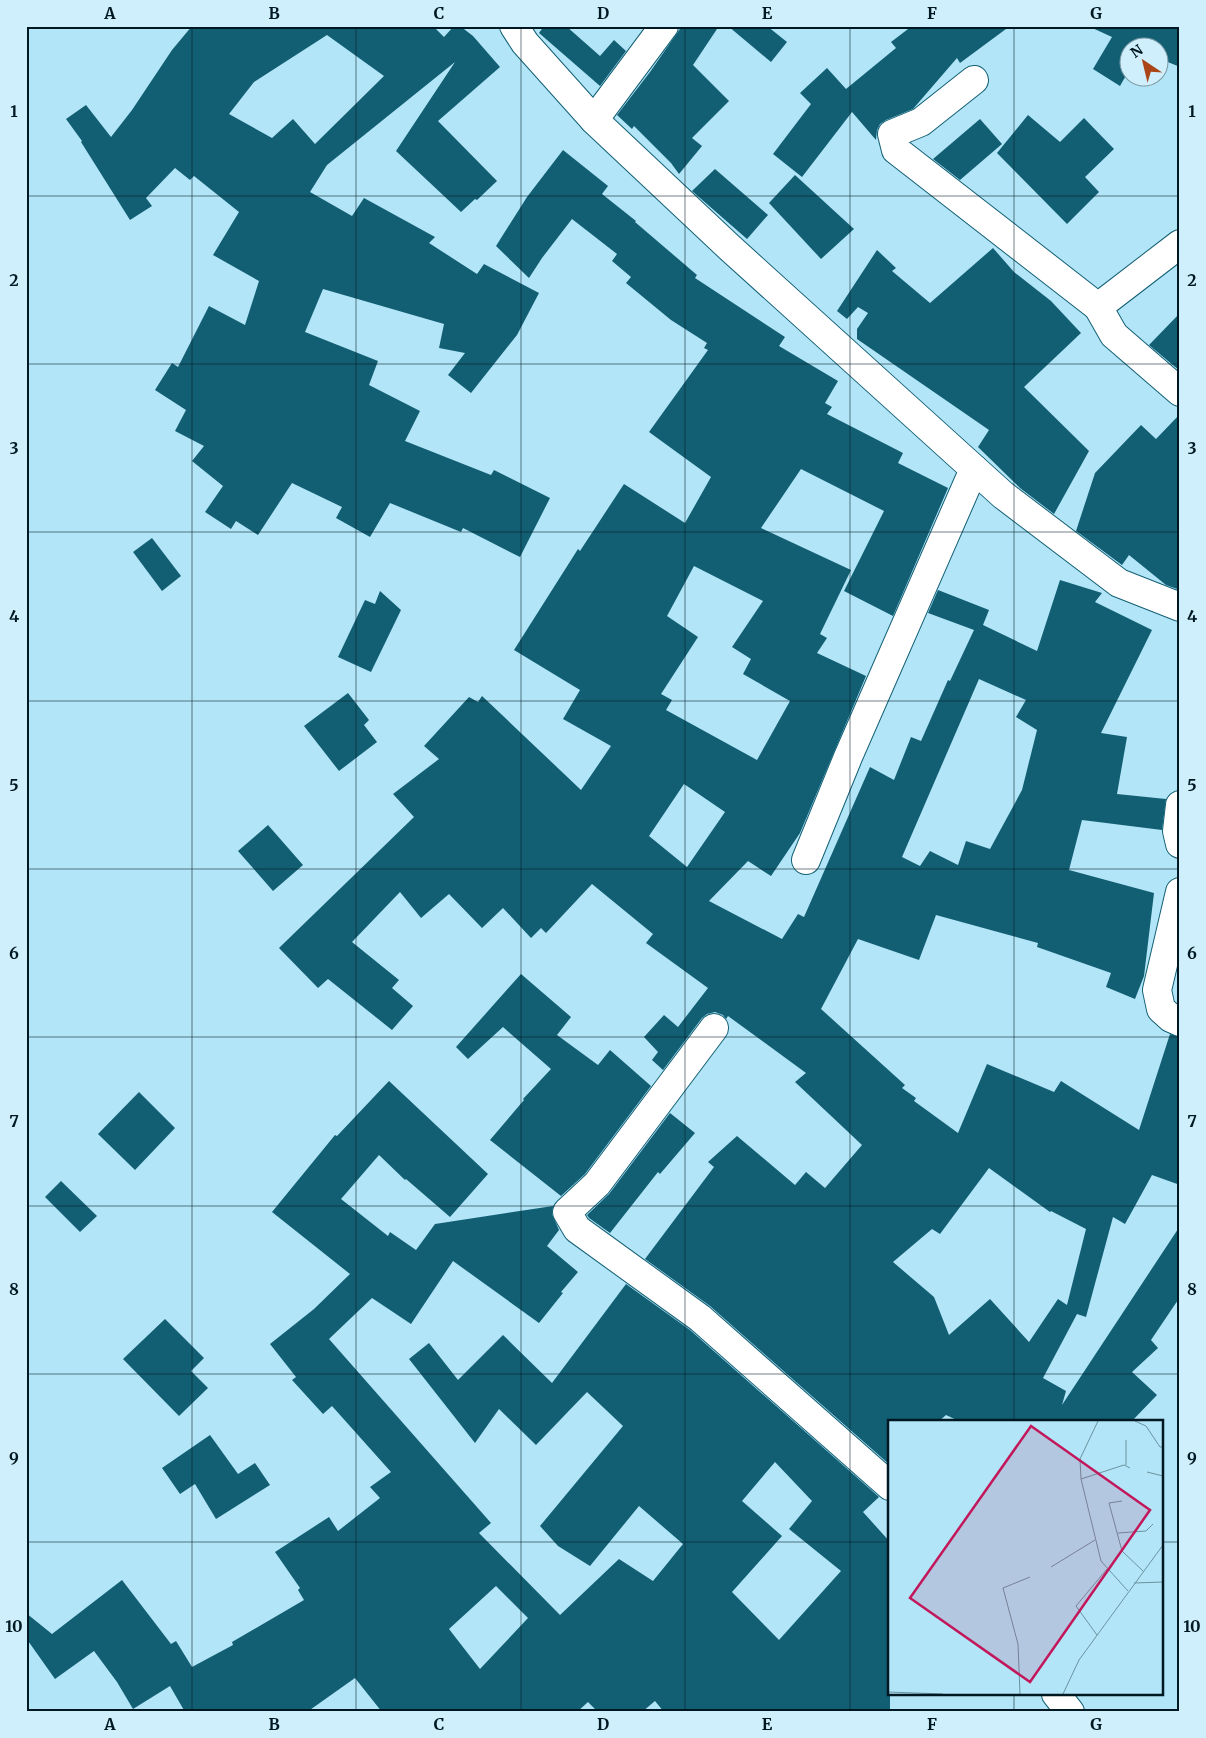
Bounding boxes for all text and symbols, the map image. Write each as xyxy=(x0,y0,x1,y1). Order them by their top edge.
text: A xyxy=(103,3,116,23)
text: B xyxy=(268,3,280,23)
text: C xyxy=(434,3,444,23)
text: D xyxy=(597,3,609,23)
text: E xyxy=(762,3,773,23)
text: F xyxy=(927,3,937,23)
text: G xyxy=(1090,3,1102,23)
north arrow xyxy=(1118,38,1168,88)
text: N xyxy=(1127,41,1146,62)
text: 1 xyxy=(10,101,18,121)
text: 1 xyxy=(1188,101,1196,121)
text: 2 xyxy=(9,270,19,290)
text: 2 xyxy=(1187,270,1197,290)
text: 3 xyxy=(9,438,19,458)
text: 3 xyxy=(1187,438,1197,458)
text: 4 xyxy=(9,606,19,626)
text: 4 xyxy=(1187,606,1197,626)
text: 5 xyxy=(9,775,19,795)
text: 5 xyxy=(1187,775,1197,795)
text: 6 xyxy=(9,943,19,963)
text: 6 xyxy=(1187,943,1197,963)
text: 7 xyxy=(9,1111,19,1131)
text: 7 xyxy=(1187,1111,1197,1131)
text: 8 xyxy=(9,1279,19,1299)
text: 8 xyxy=(1187,1279,1197,1299)
inset map xyxy=(888,1420,1164,1696)
text: 9 xyxy=(9,1448,19,1468)
text: 9 xyxy=(1187,1448,1197,1468)
text: 10 xyxy=(5,1616,23,1636)
text: 10 xyxy=(1183,1616,1201,1636)
text: A xyxy=(103,1714,116,1734)
text: B xyxy=(268,1714,280,1734)
text: C xyxy=(434,1714,444,1734)
text: D xyxy=(597,1714,609,1734)
text: E xyxy=(762,1714,773,1734)
text: F xyxy=(927,1714,937,1734)
text: G xyxy=(1090,1714,1102,1734)

